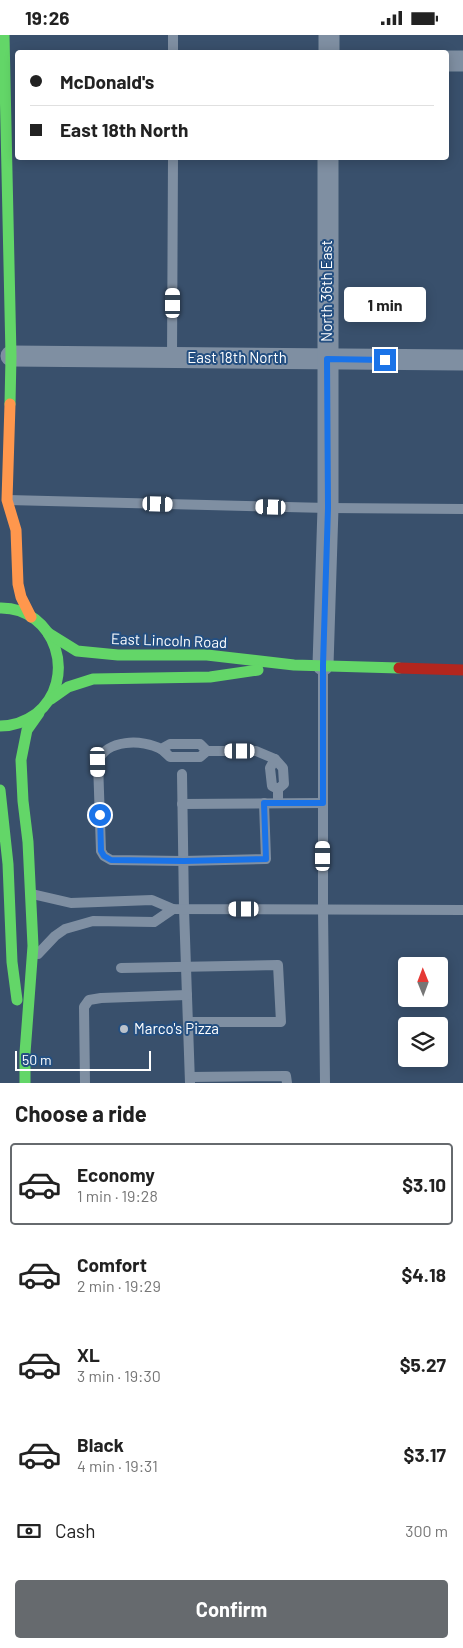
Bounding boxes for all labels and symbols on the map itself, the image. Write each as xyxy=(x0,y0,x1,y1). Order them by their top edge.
street label: North 36th East xyxy=(317,240,335,342)
callout: 1 min xyxy=(344,287,426,323)
car xyxy=(165,288,180,318)
street label: East 18th North xyxy=(187,348,287,366)
route end xyxy=(374,349,396,371)
car xyxy=(142,496,173,512)
car xyxy=(255,499,286,515)
street label: East Lincoln Road xyxy=(111,629,227,651)
car xyxy=(225,744,255,759)
car xyxy=(90,747,105,777)
route start xyxy=(89,804,111,826)
car xyxy=(315,841,330,871)
car xyxy=(229,902,259,917)
north arrow xyxy=(398,957,448,1007)
place label: Marco's Pizza xyxy=(134,1019,219,1037)
marker: Marco's Pizza xyxy=(118,1023,130,1035)
scale bar xyxy=(15,1048,151,1071)

